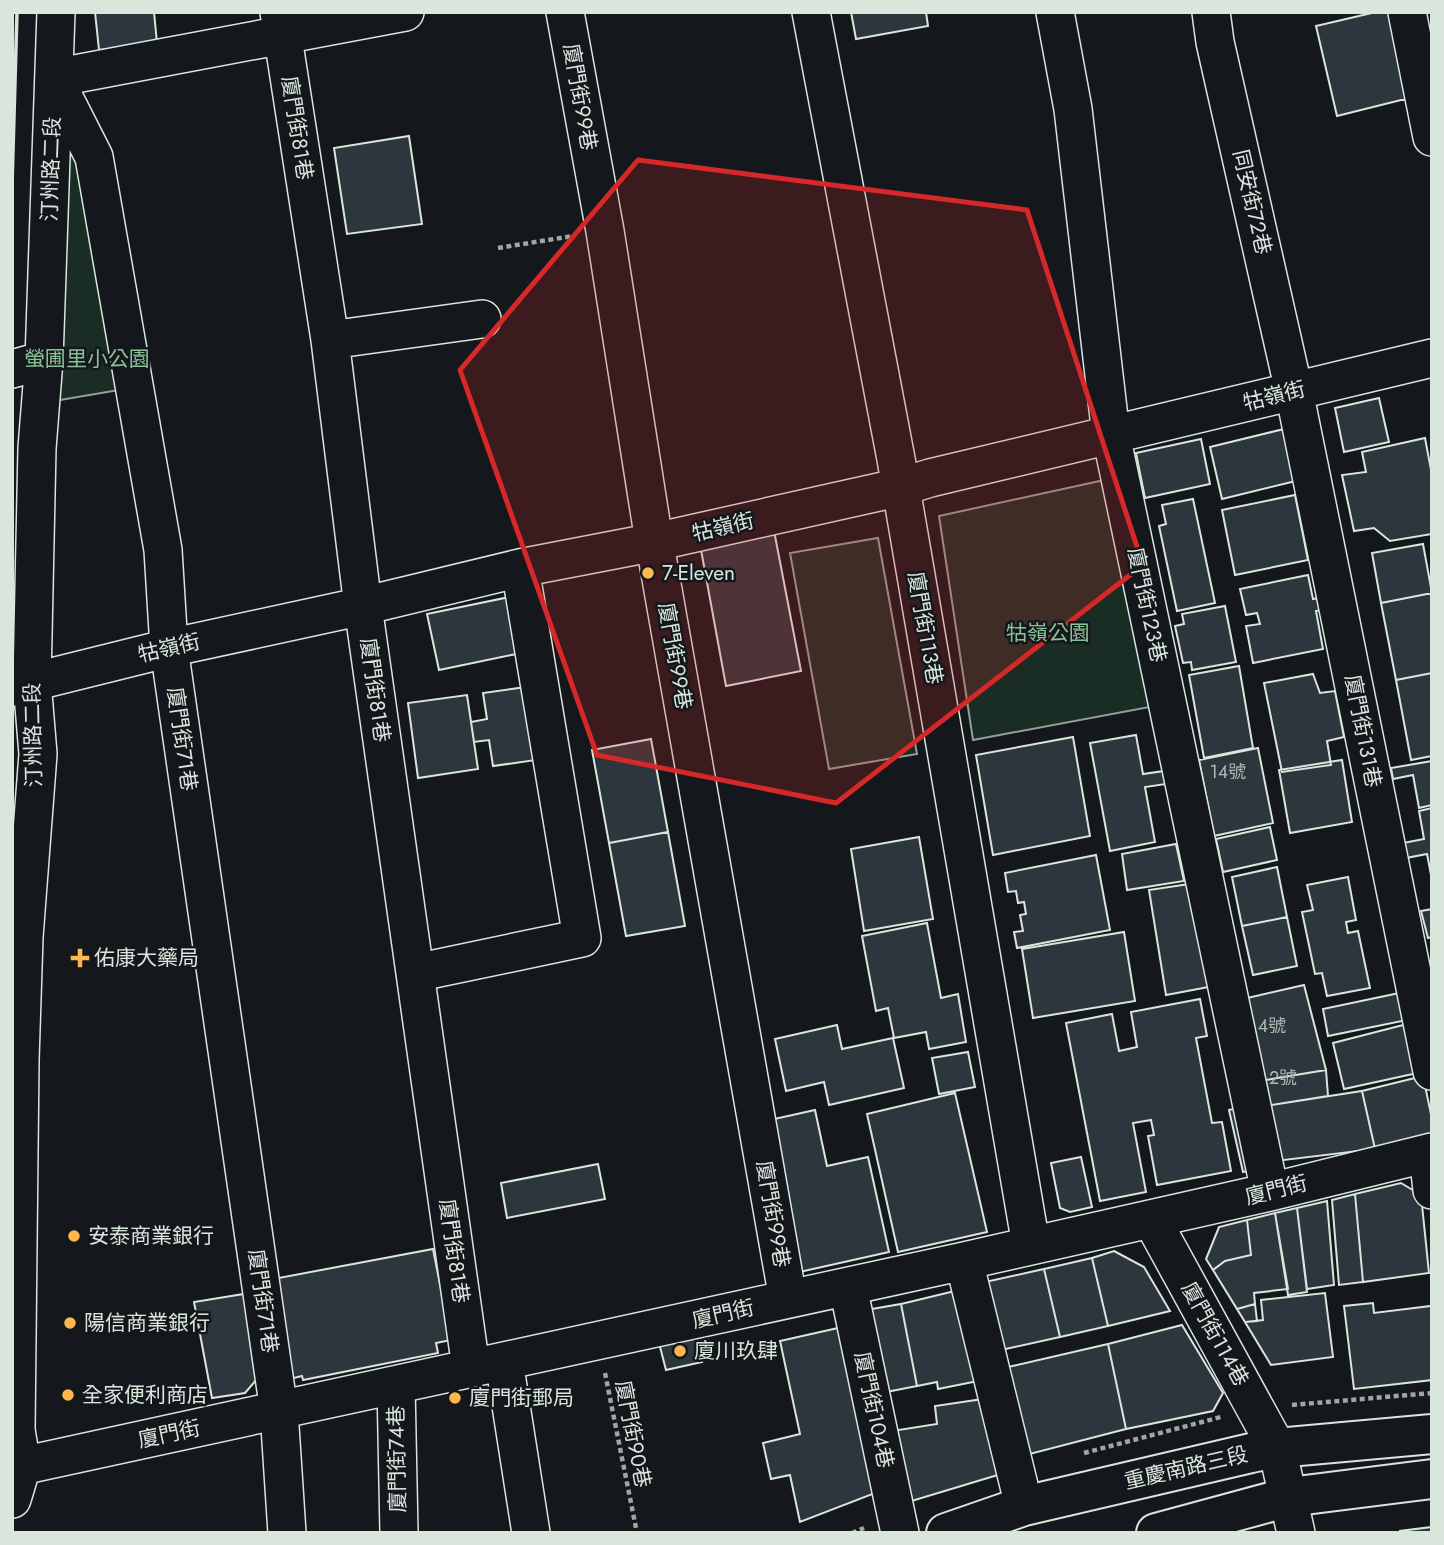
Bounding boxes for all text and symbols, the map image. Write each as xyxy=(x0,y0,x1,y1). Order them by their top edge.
street label: 廈門街99巷 xyxy=(556,41,604,153)
street label: 廈門街81巷 xyxy=(274,74,320,182)
street label: 汀州路二段 xyxy=(34,116,68,222)
street label: 同安街72巷 xyxy=(1225,147,1279,257)
park label: 螢圃里小公園 xyxy=(24,344,150,374)
street label: 牯嶺街 xyxy=(1240,374,1308,418)
street label: 牯嶺街 xyxy=(689,505,757,549)
street label: 廈門街123巷 xyxy=(1120,545,1174,665)
place label: 7-Eleven xyxy=(662,558,735,588)
marker: 7-Eleven xyxy=(640,565,656,581)
street label: 廈門街113巷 xyxy=(900,569,950,687)
street label: 廈門街99巷 xyxy=(651,600,699,712)
park label: 牯嶺公園 xyxy=(1006,618,1090,648)
street label: 牯嶺街 xyxy=(135,626,203,670)
street label: 廈門街81巷 xyxy=(353,636,397,744)
street label: 廈門街131巷 xyxy=(1337,672,1389,790)
street label: 汀州路二段 xyxy=(17,682,49,788)
street label: 廈門街71巷 xyxy=(160,685,204,793)
house number: 14號 xyxy=(1210,759,1246,785)
place label: 佑康大藥局 xyxy=(94,943,199,973)
marker: 佑康大藥局 xyxy=(72,950,88,966)
house number: 4號 xyxy=(1258,1013,1286,1039)
house number: 2號 xyxy=(1269,1065,1297,1091)
street label: 廈門街99巷 xyxy=(749,1158,797,1270)
street label: 廈門街 xyxy=(1242,1168,1310,1212)
street label: 廈門街81巷 xyxy=(432,1197,476,1305)
place label: 安泰商業銀行 xyxy=(88,1221,214,1251)
marker: 安泰商業銀行 xyxy=(66,1228,82,1244)
street label: 廈門街71巷 xyxy=(241,1247,285,1355)
street label: 廈門街114巷 xyxy=(1174,1276,1256,1392)
street label: 廈門街 xyxy=(689,1292,757,1336)
place label: 陽信商業銀行 xyxy=(84,1308,210,1338)
marker: 陽信商業銀行 xyxy=(62,1315,78,1331)
place label: 廈川玖肆 xyxy=(694,1336,778,1366)
marker: 廈川玖肆 xyxy=(672,1343,688,1359)
street label: 廈門街104巷 xyxy=(847,1349,901,1471)
street label: 廈門街90巷 xyxy=(608,1378,658,1490)
place label: 全家便利商店 xyxy=(82,1380,208,1410)
place label: 廈門街郵局 xyxy=(469,1383,574,1413)
marker: 全家便利商店 xyxy=(60,1387,76,1403)
marker: 廈門街郵局 xyxy=(447,1390,463,1406)
street label: 廈門街74巷 xyxy=(381,1405,413,1513)
street label: 廈門街 xyxy=(135,1413,203,1455)
street label: 重慶南路三段 xyxy=(1121,1439,1251,1497)

